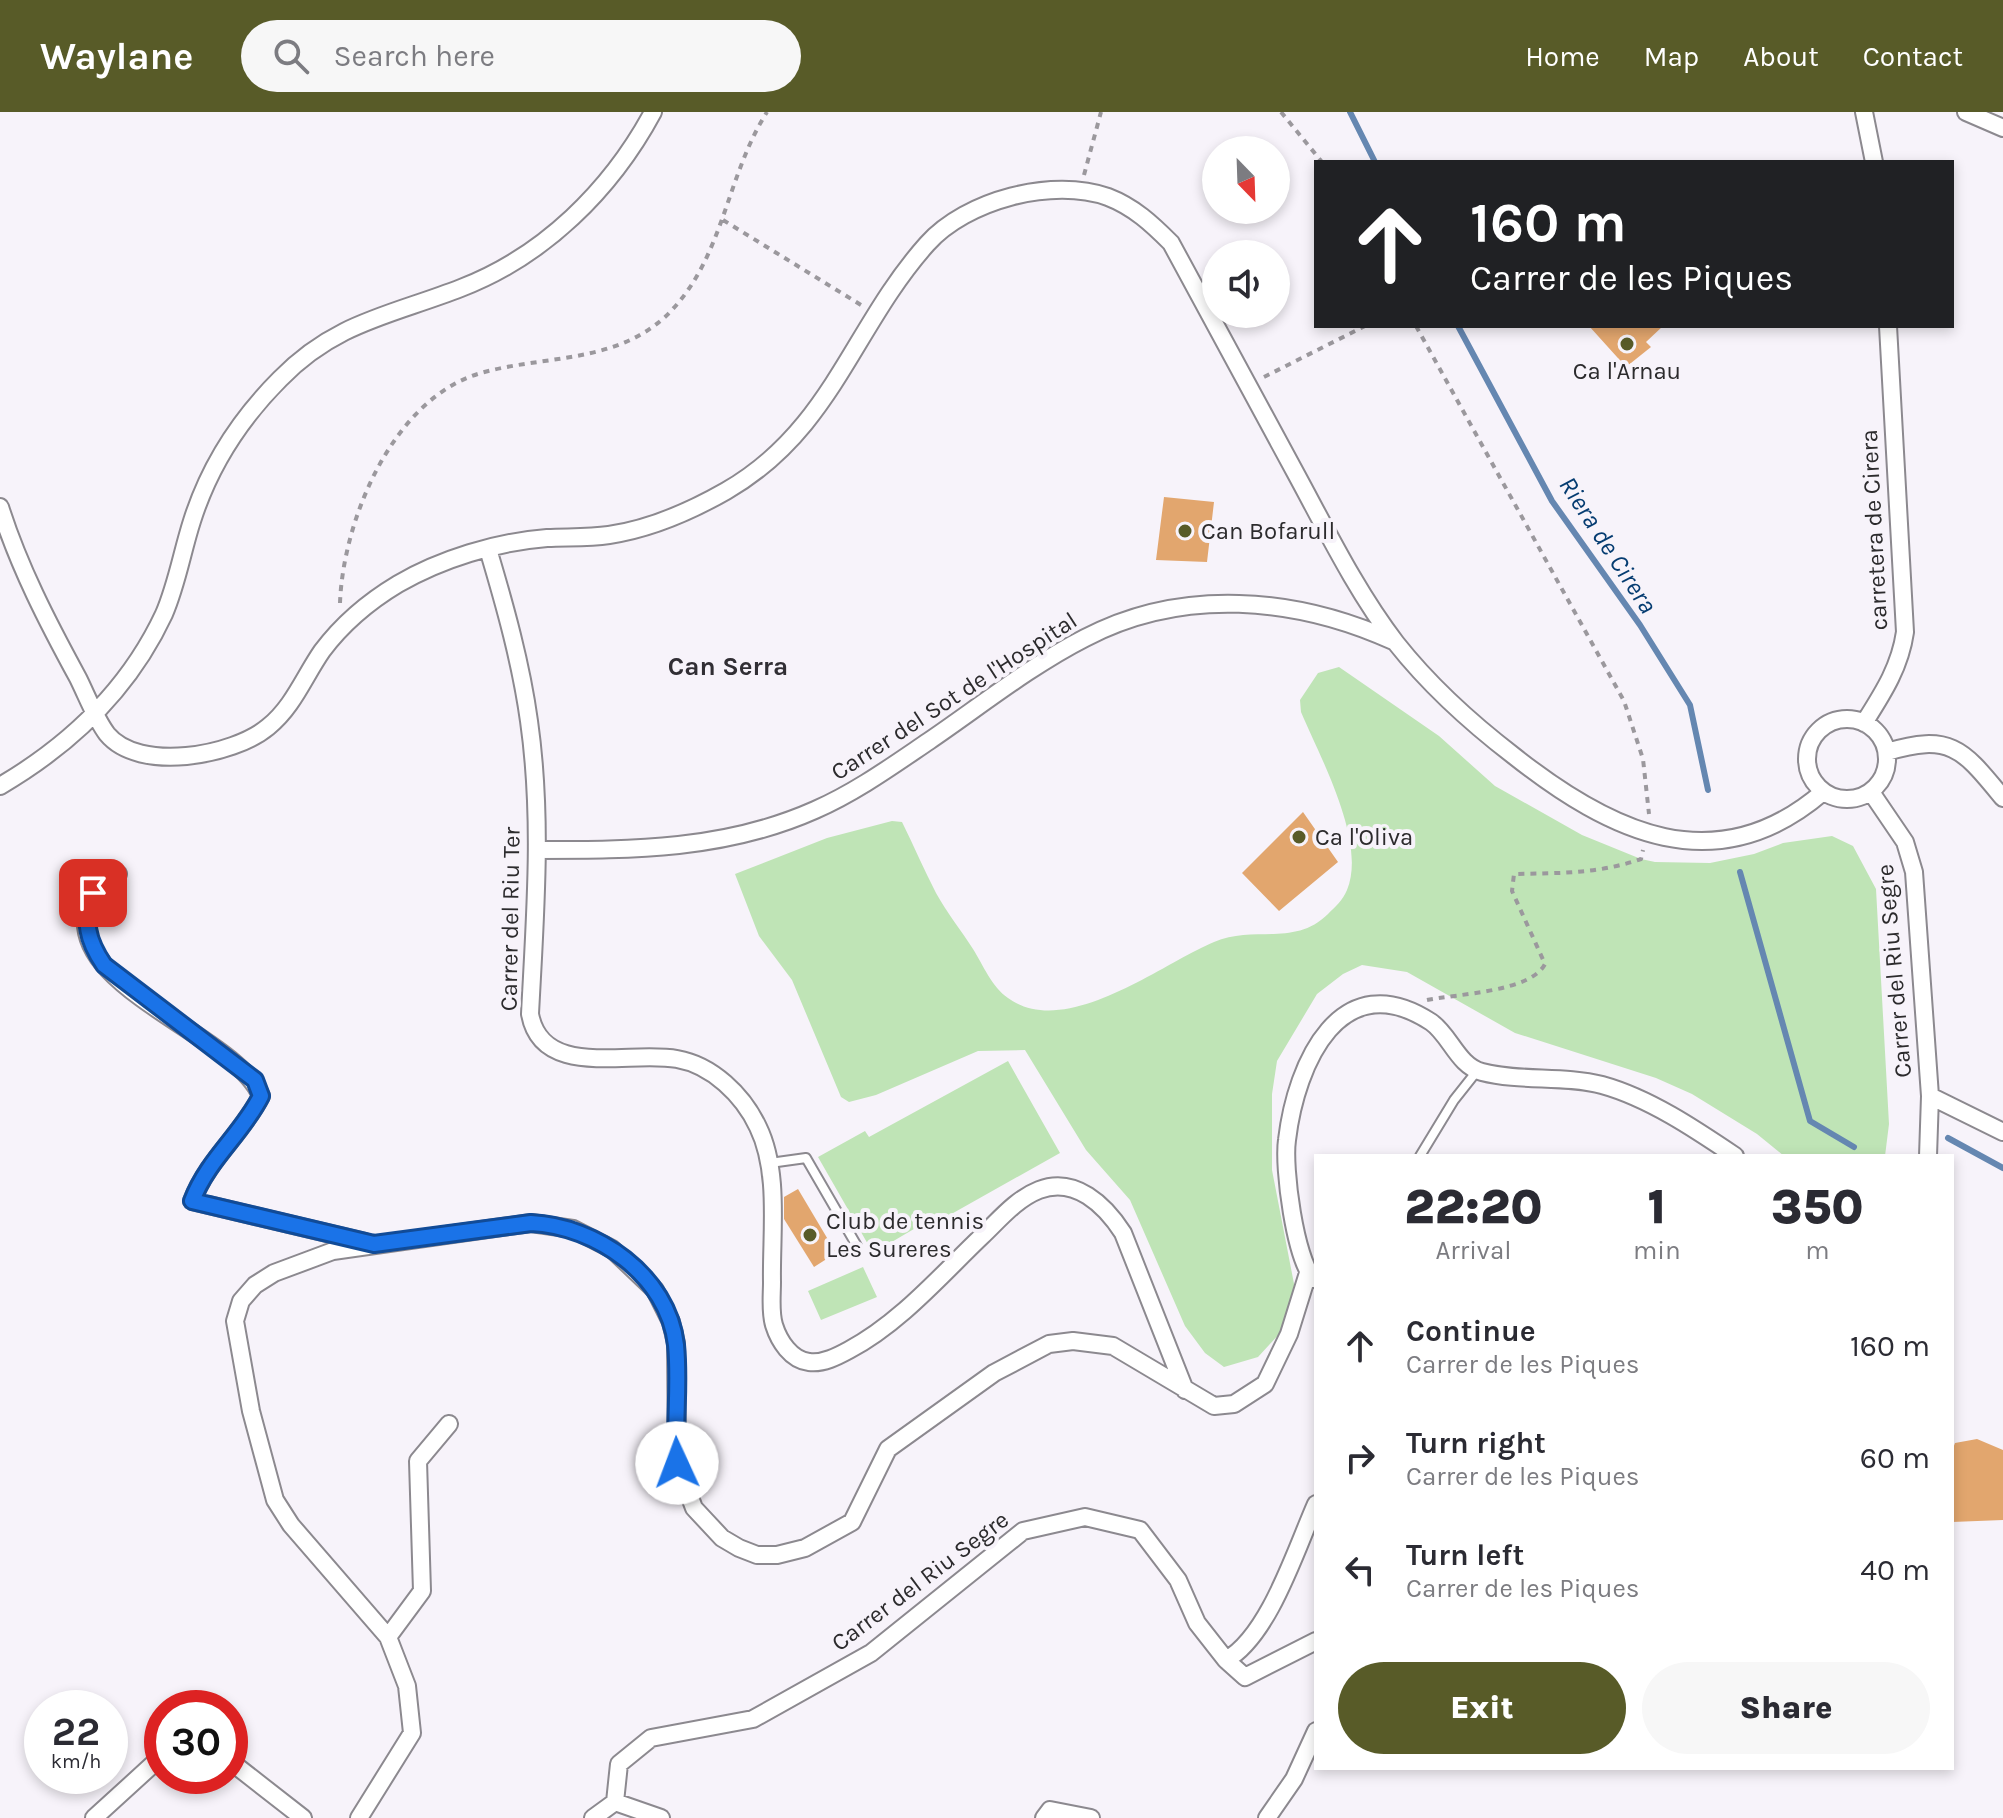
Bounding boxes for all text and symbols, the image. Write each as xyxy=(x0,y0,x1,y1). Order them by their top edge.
search box xyxy=(241,20,801,92)
text: Waylane xyxy=(40,34,193,79)
icon: search xyxy=(269,34,313,78)
text: Search here xyxy=(333,38,495,74)
text: Home xyxy=(1525,40,1600,73)
text: Map xyxy=(1644,40,1699,73)
text: About xyxy=(1743,40,1819,73)
text: Contact xyxy=(1863,40,1963,73)
north arrow xyxy=(1202,136,1290,224)
map controls xyxy=(1202,136,1290,328)
text: 160 m xyxy=(1470,190,1627,255)
icon: ahead xyxy=(1338,192,1442,296)
button: sound xyxy=(1202,240,1290,328)
text: Carrer de les Piques xyxy=(1470,257,1793,299)
marker: Ca l'Arnau xyxy=(1618,335,1636,353)
place label: Ca l'Arnau xyxy=(1573,357,1681,385)
street label: carretera de Cirera xyxy=(1855,429,1893,631)
water label: Riera de Cirera xyxy=(1552,471,1664,619)
place label: Can Bofarull xyxy=(1201,517,1335,545)
marker: Can Bofarull xyxy=(1176,522,1194,540)
street label: Carrer del Sot de l'Hospital xyxy=(826,606,1082,786)
district label: Can Serra xyxy=(668,651,788,682)
place label: Ca l'Oliva xyxy=(1315,823,1413,851)
street label: Carrer del Riu Ter xyxy=(494,826,526,1011)
marker: Ca l'Oliva xyxy=(1290,828,1308,846)
pin xyxy=(59,859,127,927)
street label: Carrer del Riu Segre xyxy=(1871,863,1917,1079)
icon: arrive xyxy=(71,871,115,915)
text: 22:20 xyxy=(1404,1179,1543,1235)
text: 1 xyxy=(1648,1179,1666,1235)
text: 350 xyxy=(1771,1179,1864,1235)
place label: Club de tennis Les Sureres xyxy=(826,1207,984,1263)
marker: Club de tennis Les Sureres xyxy=(801,1226,819,1244)
text: Arrival xyxy=(1435,1235,1512,1266)
text: min xyxy=(1633,1235,1681,1266)
text: m xyxy=(1805,1235,1830,1266)
text: Continue xyxy=(1406,1313,1536,1349)
icon: ahead xyxy=(1338,1324,1382,1368)
text: 160 m xyxy=(1850,1328,1930,1364)
text: Carrer de les Piques xyxy=(1406,1349,1639,1380)
position arrow xyxy=(635,1421,719,1505)
text: Turn right xyxy=(1406,1425,1546,1461)
icon: right xyxy=(1338,1436,1382,1480)
text: 60 m xyxy=(1860,1440,1930,1476)
text: Carrer de les Piques xyxy=(1406,1461,1639,1492)
street label: Carrer del Riu Segre xyxy=(826,1505,1014,1657)
text: Turn left xyxy=(1406,1537,1524,1573)
icon: left xyxy=(1338,1548,1382,1592)
text: 40 m xyxy=(1860,1552,1930,1588)
text: Carrer de les Piques xyxy=(1406,1573,1639,1604)
button: Exit xyxy=(1338,1662,1626,1754)
button: Share xyxy=(1642,1662,1930,1754)
speed limit sign: 30 xyxy=(144,1690,248,1794)
text: 22 xyxy=(52,1708,100,1755)
text: km/h xyxy=(51,1750,101,1773)

